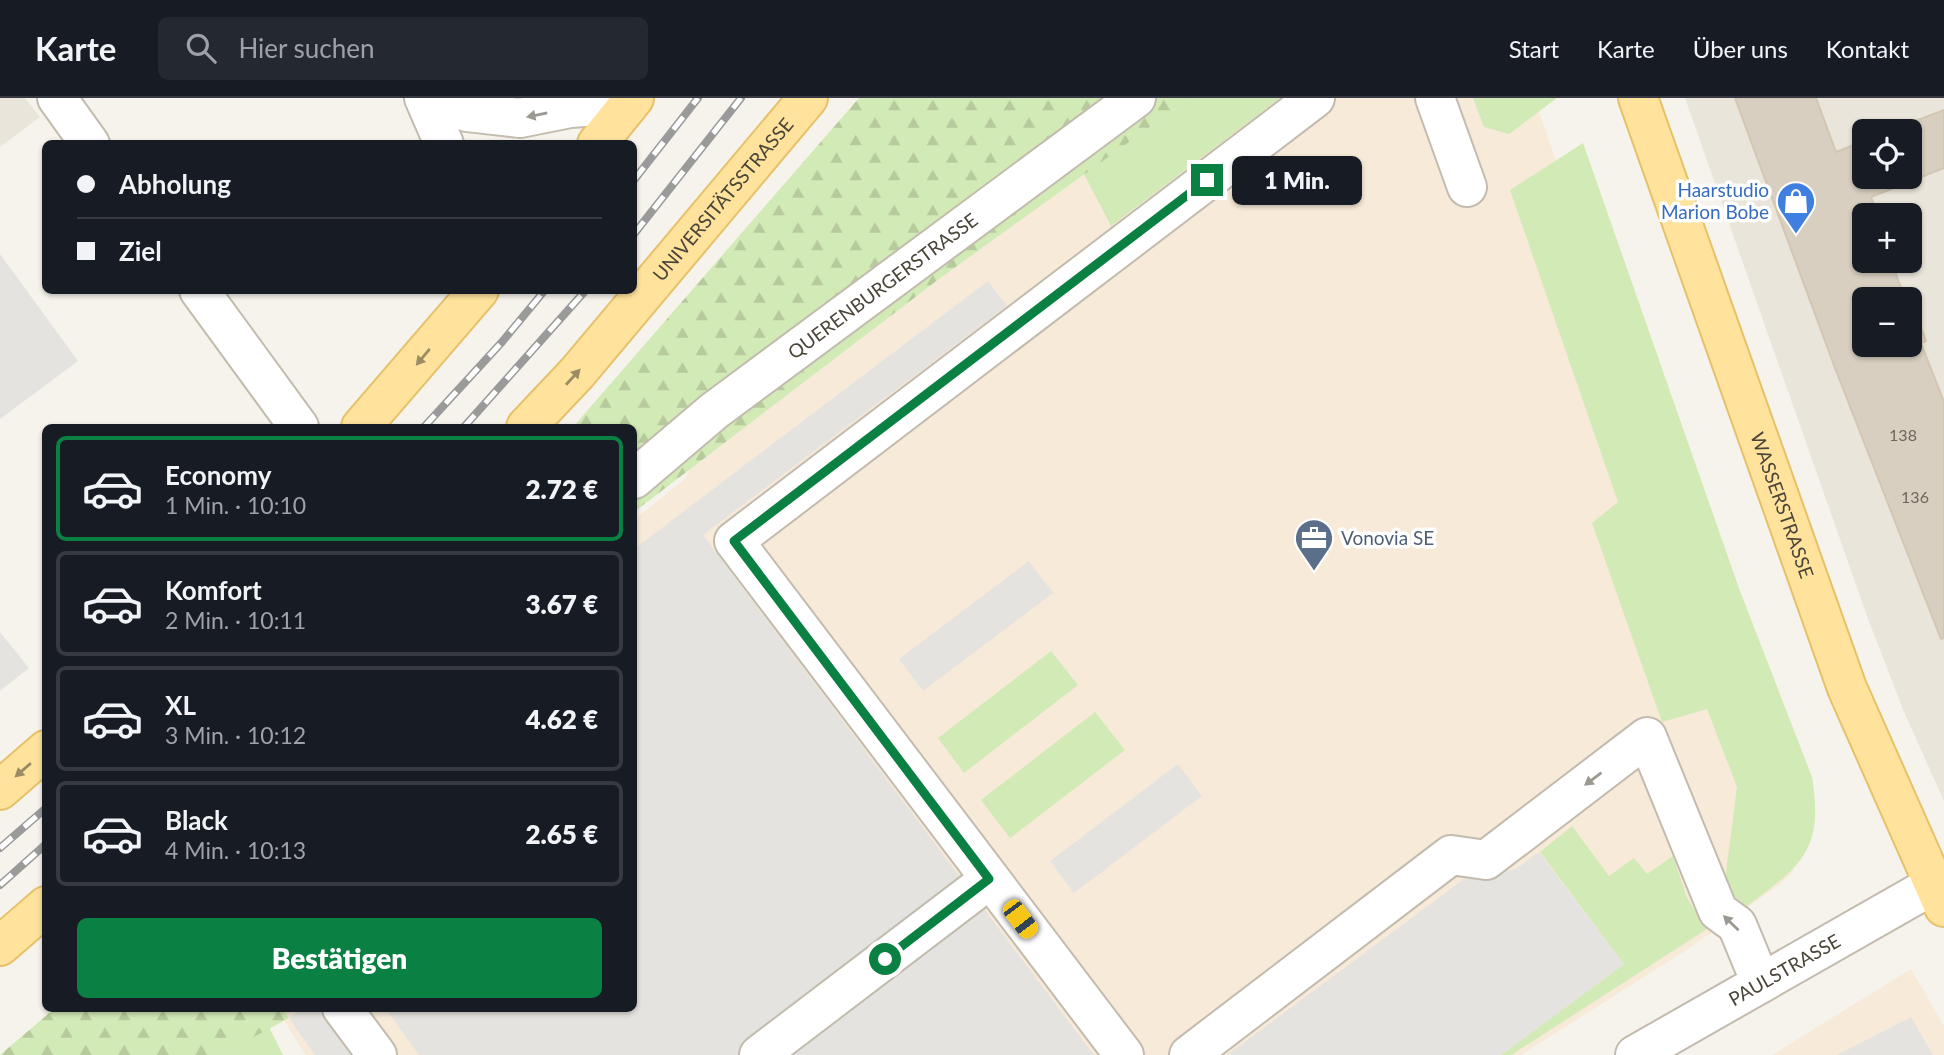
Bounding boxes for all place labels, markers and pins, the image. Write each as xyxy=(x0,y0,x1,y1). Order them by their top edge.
place label: Haarstudio Marion Bobe xyxy=(1661,178,1769,223)
shop icon: Haarstudio Marion Bobe xyxy=(1775,180,1817,235)
office icon: Vonovia SE xyxy=(1293,517,1335,572)
place label: Vonovia SE xyxy=(1341,526,1434,549)

